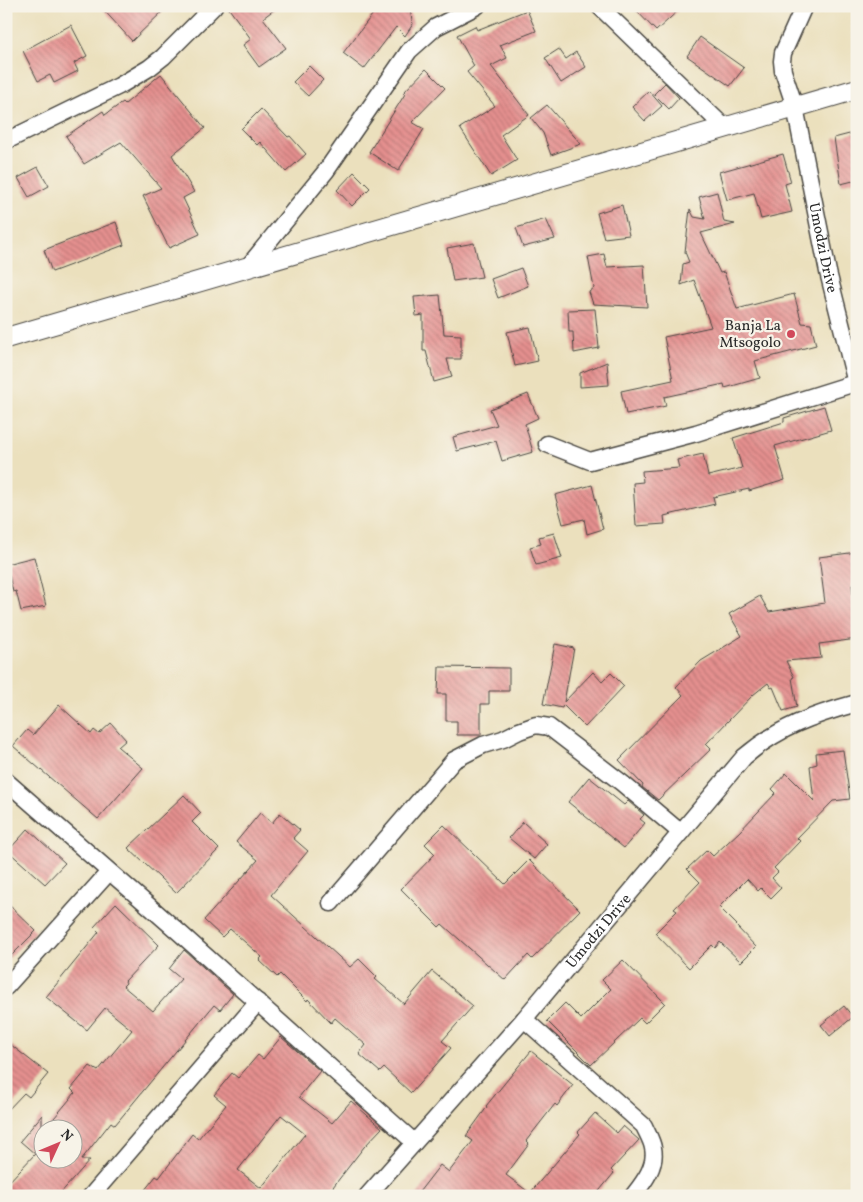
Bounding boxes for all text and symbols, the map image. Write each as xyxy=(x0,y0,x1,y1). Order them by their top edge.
street label: Umodzi Drive xyxy=(802,201,842,295)
place label: Banja La Mtsogolo xyxy=(719,316,781,354)
marker: Banja La Mtsogolo xyxy=(785,328,797,340)
street label: Umodzi Drive xyxy=(562,890,637,973)
north arrow xyxy=(32,1120,82,1170)
text: N xyxy=(56,1126,77,1146)

